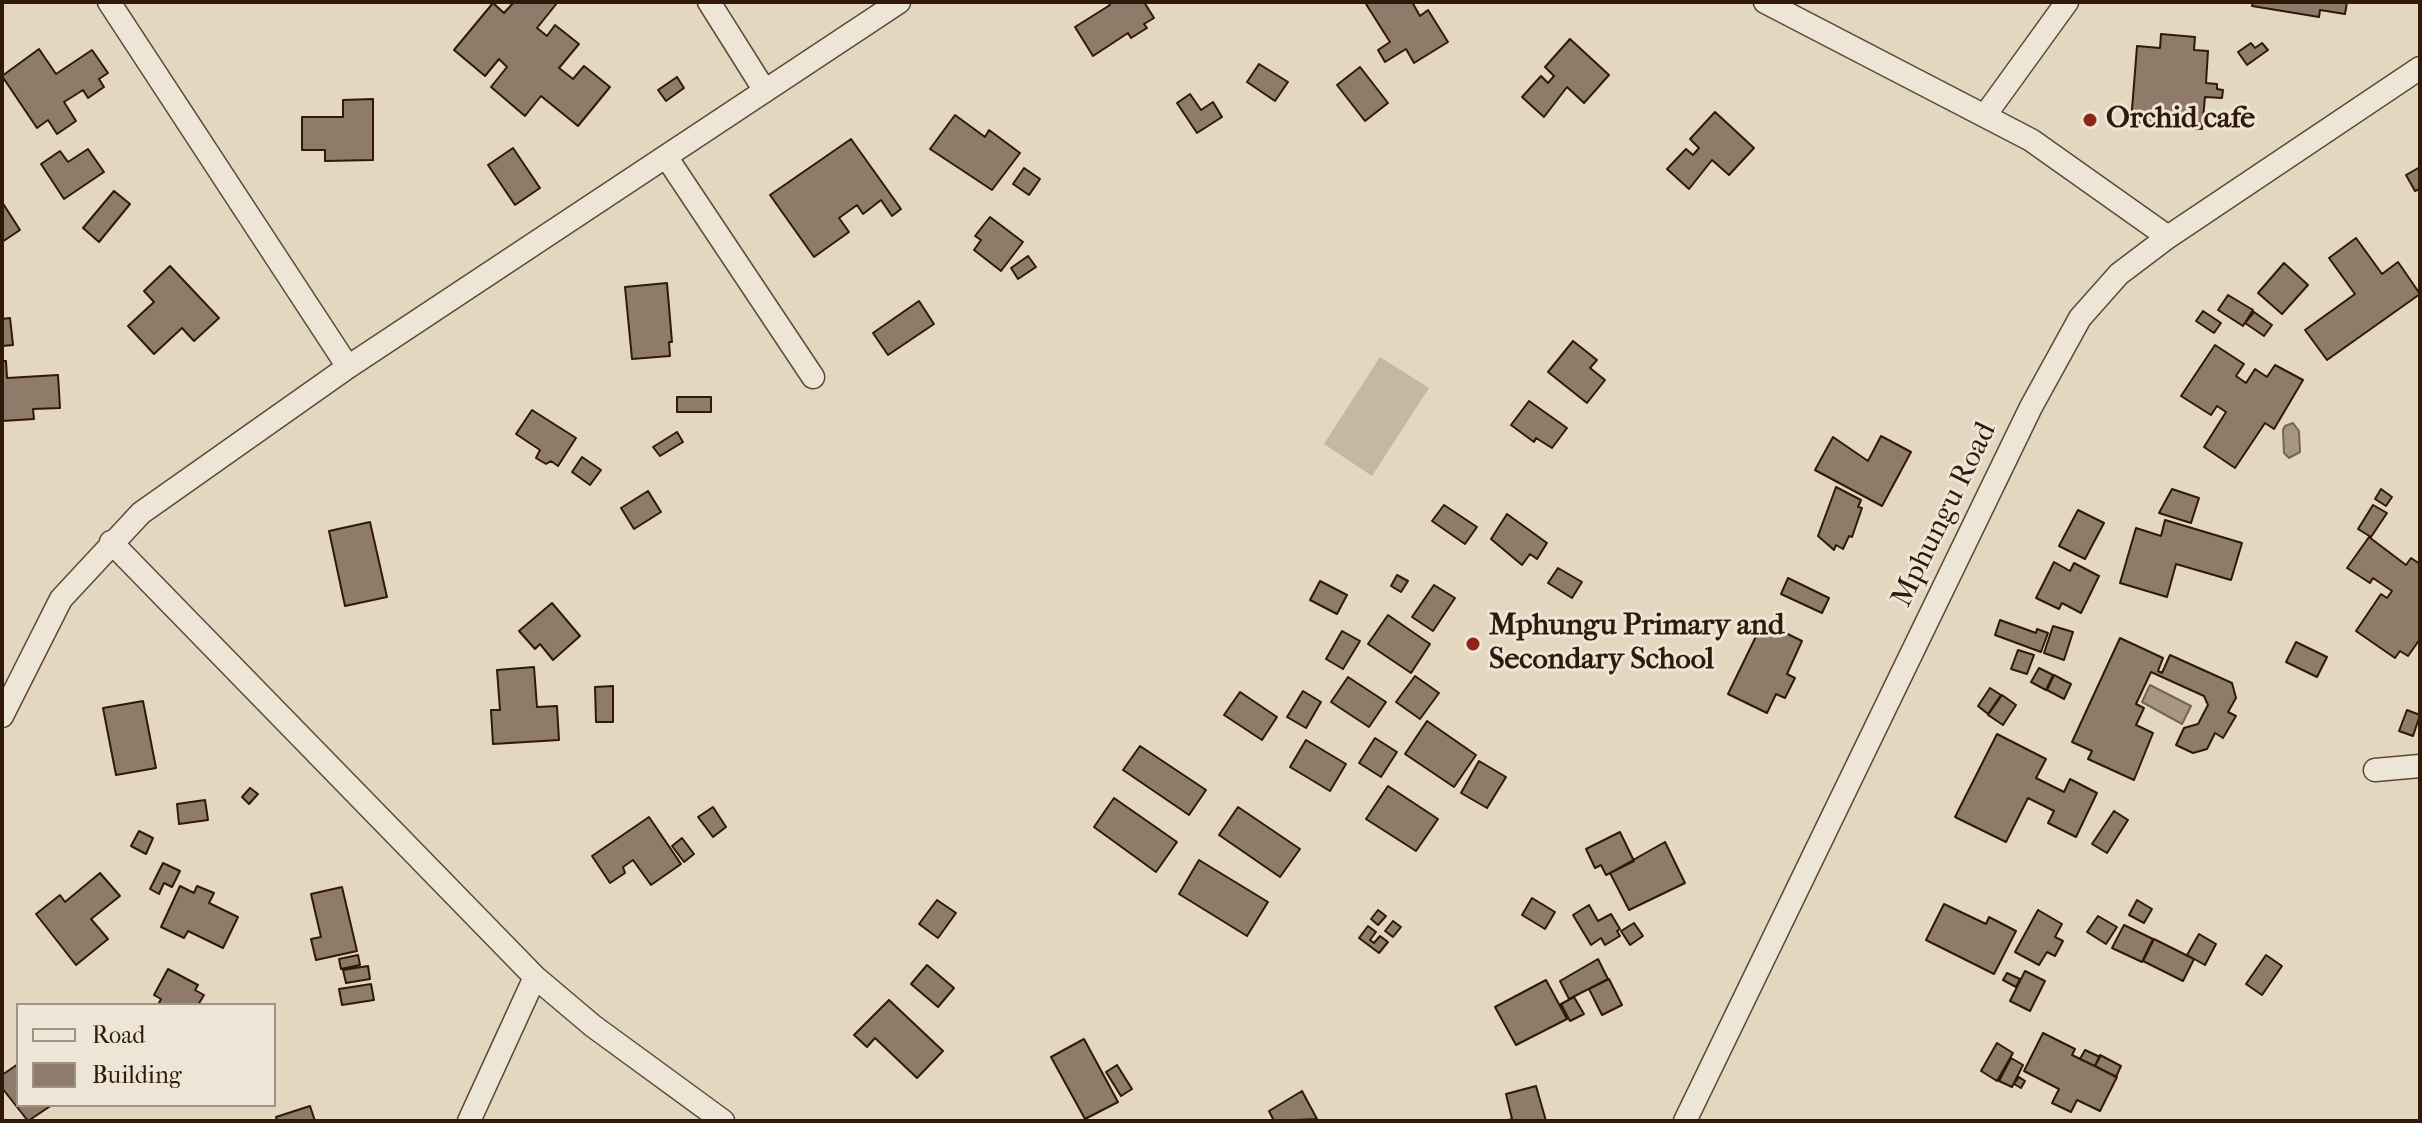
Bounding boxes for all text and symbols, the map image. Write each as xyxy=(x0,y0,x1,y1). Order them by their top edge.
place label: Orchid cafe xyxy=(2106,102,2255,138)
marker: Orchid cafe xyxy=(2081,111,2099,129)
street label: Mphungu Road xyxy=(1885,417,2005,613)
place label: Mphungu Primary and Secondary School xyxy=(1489,609,1784,680)
marker: Mphungu Primary and Secondary School xyxy=(1464,635,1482,653)
legend xyxy=(16,1003,276,1107)
text: Road xyxy=(92,1021,145,1049)
text: Building xyxy=(92,1061,182,1089)

